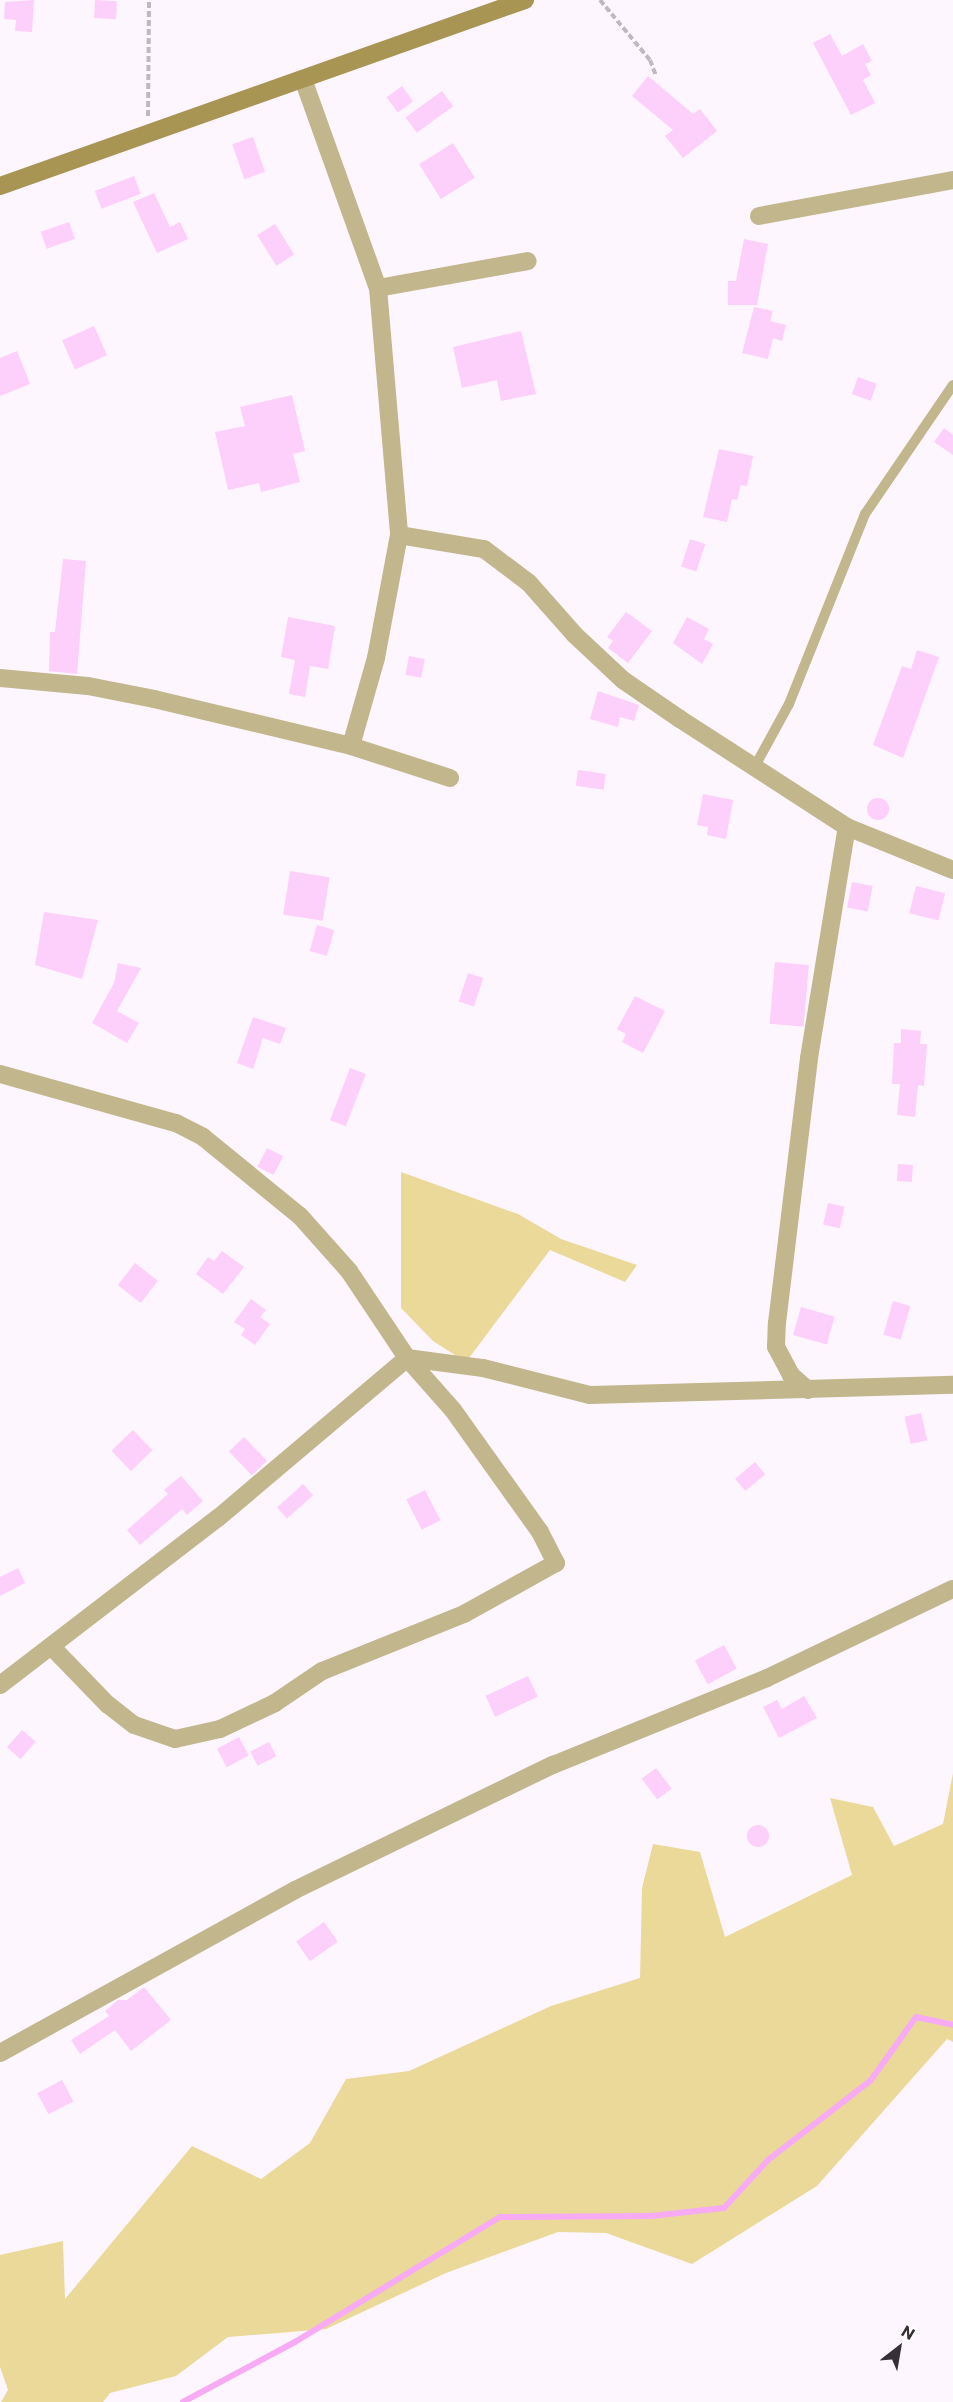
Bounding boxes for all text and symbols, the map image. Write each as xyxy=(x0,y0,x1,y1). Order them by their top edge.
north arrow xyxy=(869,2318,929,2378)
text: N xyxy=(898,2321,919,2343)

